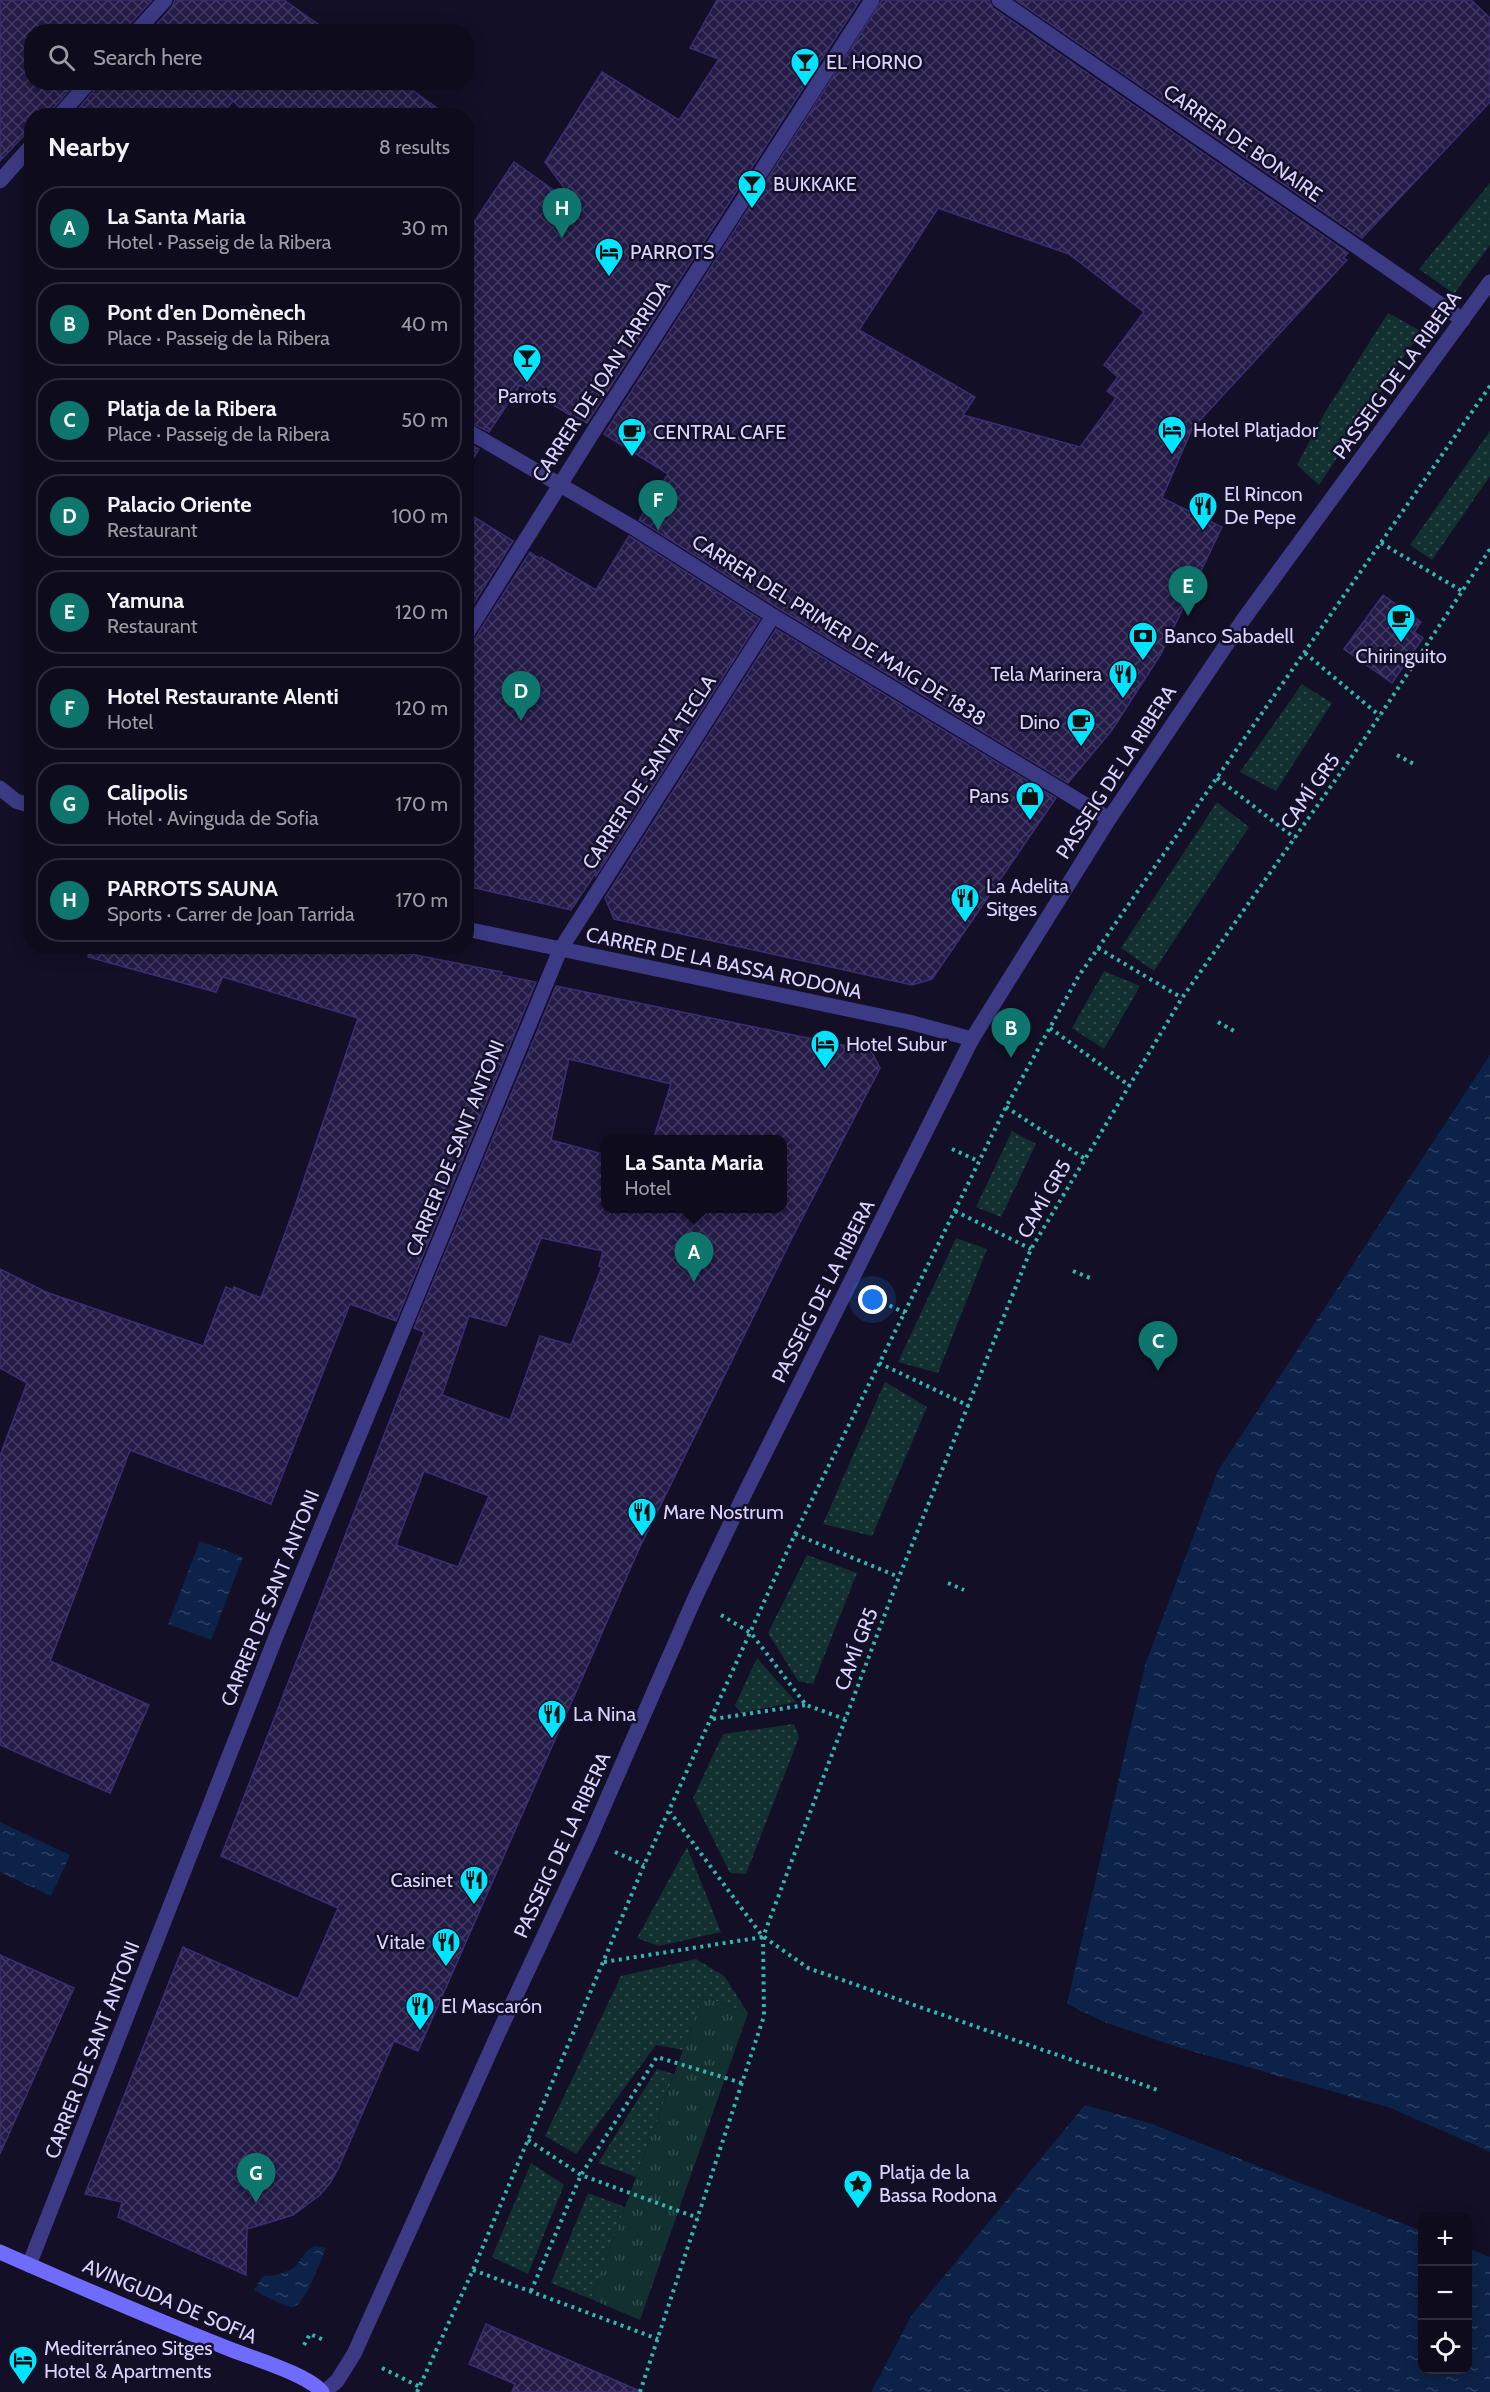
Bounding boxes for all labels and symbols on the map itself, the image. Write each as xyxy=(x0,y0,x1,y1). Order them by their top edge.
bar icon: EL HORNO xyxy=(789,46,821,88)
place label: EL HORNO xyxy=(826,50,923,74)
street label: CARRER DE BONAIRE xyxy=(1159,79,1327,207)
bar icon: BUKKAKE xyxy=(736,168,768,210)
place label: BUKKAKE xyxy=(773,172,857,196)
pin: H xyxy=(542,188,582,238)
hotel icon: PARROTS xyxy=(593,236,625,278)
place label: PARROTS xyxy=(630,240,715,264)
street label: CARRER DE JOAN TARRIDA xyxy=(527,275,676,486)
street label: PASSEIG DE LA RIBERA xyxy=(1328,286,1466,464)
bar icon: Parrots xyxy=(511,342,543,384)
place label: Parrots xyxy=(497,384,557,408)
hotel icon: Hotel Platjador xyxy=(1156,414,1188,456)
cafe icon: CENTRAL CAFE xyxy=(616,416,648,458)
place label: Hotel Platjador xyxy=(1193,418,1319,442)
place label: CENTRAL CAFE xyxy=(653,420,786,444)
pin: F xyxy=(638,480,678,530)
place label: El Rincon De Pepe xyxy=(1224,482,1303,529)
restaurant icon: El Rincon De Pepe xyxy=(1187,490,1219,532)
street label: CARRER DEL PRIMER DE MAIG DE 1838 xyxy=(688,529,990,731)
pin: E xyxy=(1168,566,1208,616)
cafe icon: Chiringuito xyxy=(1385,602,1417,644)
bank icon: Banco Sabadell xyxy=(1127,620,1159,662)
place label: Banco Sabadell xyxy=(1164,624,1294,648)
place label: Chiringuito xyxy=(1355,644,1447,668)
restaurant icon: Tela Marinera xyxy=(1107,658,1139,700)
place label: Tela Marinera xyxy=(990,662,1102,686)
street label: CARRER DE SANTA TECLA xyxy=(577,670,721,874)
pin: D xyxy=(502,672,540,721)
street label: PASSEIG DE LA RIBERA xyxy=(1051,680,1181,863)
cafe icon: Dino xyxy=(1065,706,1097,748)
place label: Dino xyxy=(1019,710,1060,734)
street label: CAMÍ GR5 xyxy=(1275,749,1345,833)
shop icon: Pans xyxy=(1014,780,1046,822)
place label: Pans xyxy=(969,784,1009,808)
place label: La Adelita Sitges xyxy=(986,874,1069,921)
restaurant icon: La Adelita Sitges xyxy=(949,882,981,924)
street label: CARRER DE LA BASSA RODONA xyxy=(584,922,865,1004)
pin: B xyxy=(992,1008,1030,1058)
hotel icon: Hotel Subur xyxy=(809,1028,841,1070)
place label: Hotel Subur xyxy=(846,1032,947,1056)
street label: CARRER DE SANT ANTONI xyxy=(401,1036,509,1260)
street label: CAMÍ GR5 xyxy=(1012,1155,1076,1243)
street label: PASSEIG DE LA RIBERA xyxy=(766,1195,880,1386)
pin: A xyxy=(674,1232,714,1282)
your location xyxy=(858,1285,887,1314)
pin: C xyxy=(1138,1322,1178,1371)
street label: CARRER DE SANT ANTONI xyxy=(216,1486,324,1710)
restaurant icon: Mare Nostrum xyxy=(626,1496,658,1538)
place label: Mare Nostrum xyxy=(663,1500,784,1524)
street label: CAMÍ GR5 xyxy=(829,1604,883,1694)
restaurant icon: La Nina xyxy=(536,1698,568,1740)
place label: La Nina xyxy=(573,1702,636,1726)
street label: PASSEIG DE LA RIBERA xyxy=(508,1748,616,1942)
restaurant icon: Casinet xyxy=(458,1864,490,1906)
place label: Casinet xyxy=(390,1868,453,1892)
restaurant icon: Vitale xyxy=(430,1926,462,1968)
place label: Vitale xyxy=(376,1930,425,1954)
street label: CARRER DE SANT ANTONI xyxy=(39,1938,145,2162)
restaurant icon: El Mascarón xyxy=(404,1990,436,2032)
place label: El Mascarón xyxy=(441,1994,542,2018)
pin: G xyxy=(236,2154,276,2203)
place label: Platja de la Bassa Rodona xyxy=(879,2160,997,2207)
place icon: Platja de la Bassa Rodona xyxy=(842,2168,874,2210)
street label: AVINGUDA DE SOFIA xyxy=(79,2253,261,2349)
place label: Mediterráneo Sitges Hotel & Apartments xyxy=(44,2336,213,2383)
hotel icon: Mediterráneo Sitges Hotel & Apartments xyxy=(7,2344,39,2386)

